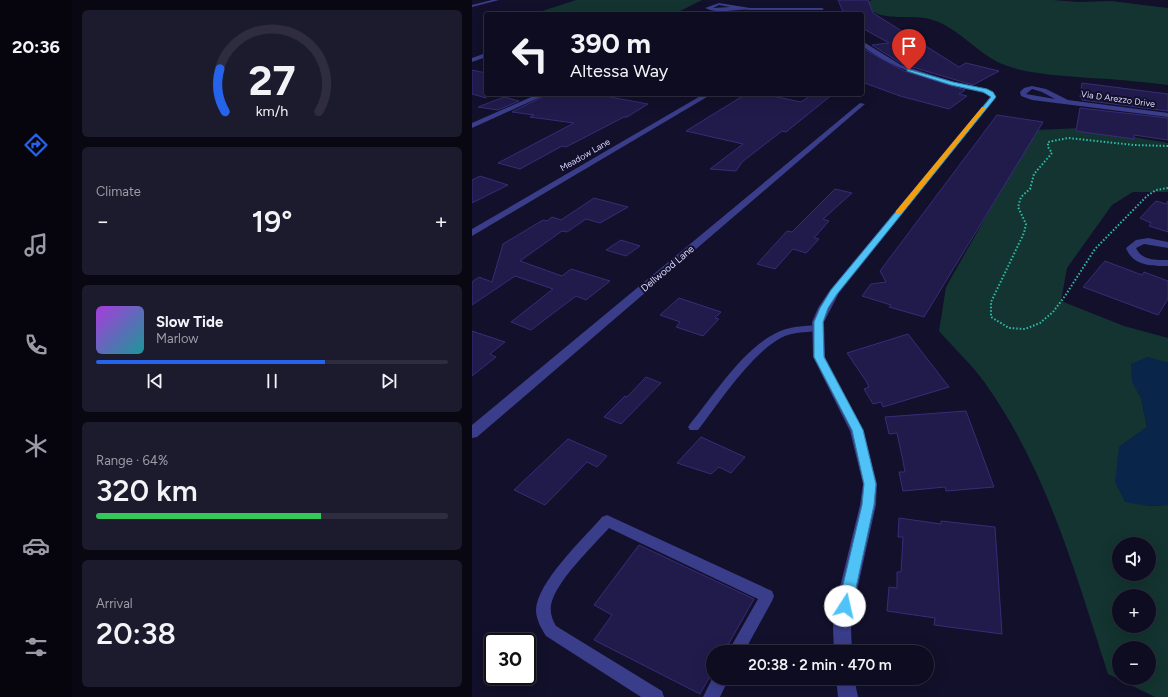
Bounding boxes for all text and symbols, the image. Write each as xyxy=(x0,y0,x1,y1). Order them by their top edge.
text: 390 m xyxy=(570,26,651,60)
icon: left xyxy=(504,28,556,80)
pin xyxy=(892,29,926,70)
icon: arrive xyxy=(898,35,920,57)
text: 20:36 xyxy=(12,36,60,58)
text: 27 xyxy=(248,55,296,105)
text: Altessa Way xyxy=(570,60,668,82)
street label: Via D Arezzo Drive xyxy=(1080,88,1156,109)
text: km/h xyxy=(256,101,288,119)
icon: directions xyxy=(22,131,50,159)
street label: Meadow Lane xyxy=(558,136,612,173)
text: Climate xyxy=(96,184,141,199)
text: 19° xyxy=(251,203,293,240)
text: − xyxy=(96,208,110,235)
text: + xyxy=(434,208,448,235)
icon: music xyxy=(22,231,50,259)
street label: Dellwood Lane xyxy=(638,242,697,294)
text: Slow Tide xyxy=(156,313,223,331)
icon: phone xyxy=(22,331,50,359)
text: Marlow xyxy=(156,331,198,346)
icon: previous xyxy=(144,370,166,392)
icon: pause xyxy=(261,370,283,392)
icon: next xyxy=(378,370,400,392)
icon: climate xyxy=(22,432,50,460)
text: Range · 64% xyxy=(96,453,168,468)
text: 320 km xyxy=(96,472,198,509)
icon: car xyxy=(22,532,50,560)
map controls xyxy=(1112,537,1156,685)
button: sound xyxy=(1112,537,1156,581)
position arrow xyxy=(824,585,866,627)
button: + xyxy=(1112,589,1156,633)
text: Arrival xyxy=(96,596,133,611)
text: 20:38 xyxy=(96,615,176,652)
icon: filters xyxy=(22,633,50,661)
speed limit sign: 30 xyxy=(484,633,536,685)
button: − xyxy=(1112,641,1156,685)
text: 20:38 · 2 min · 470 m xyxy=(748,656,892,674)

